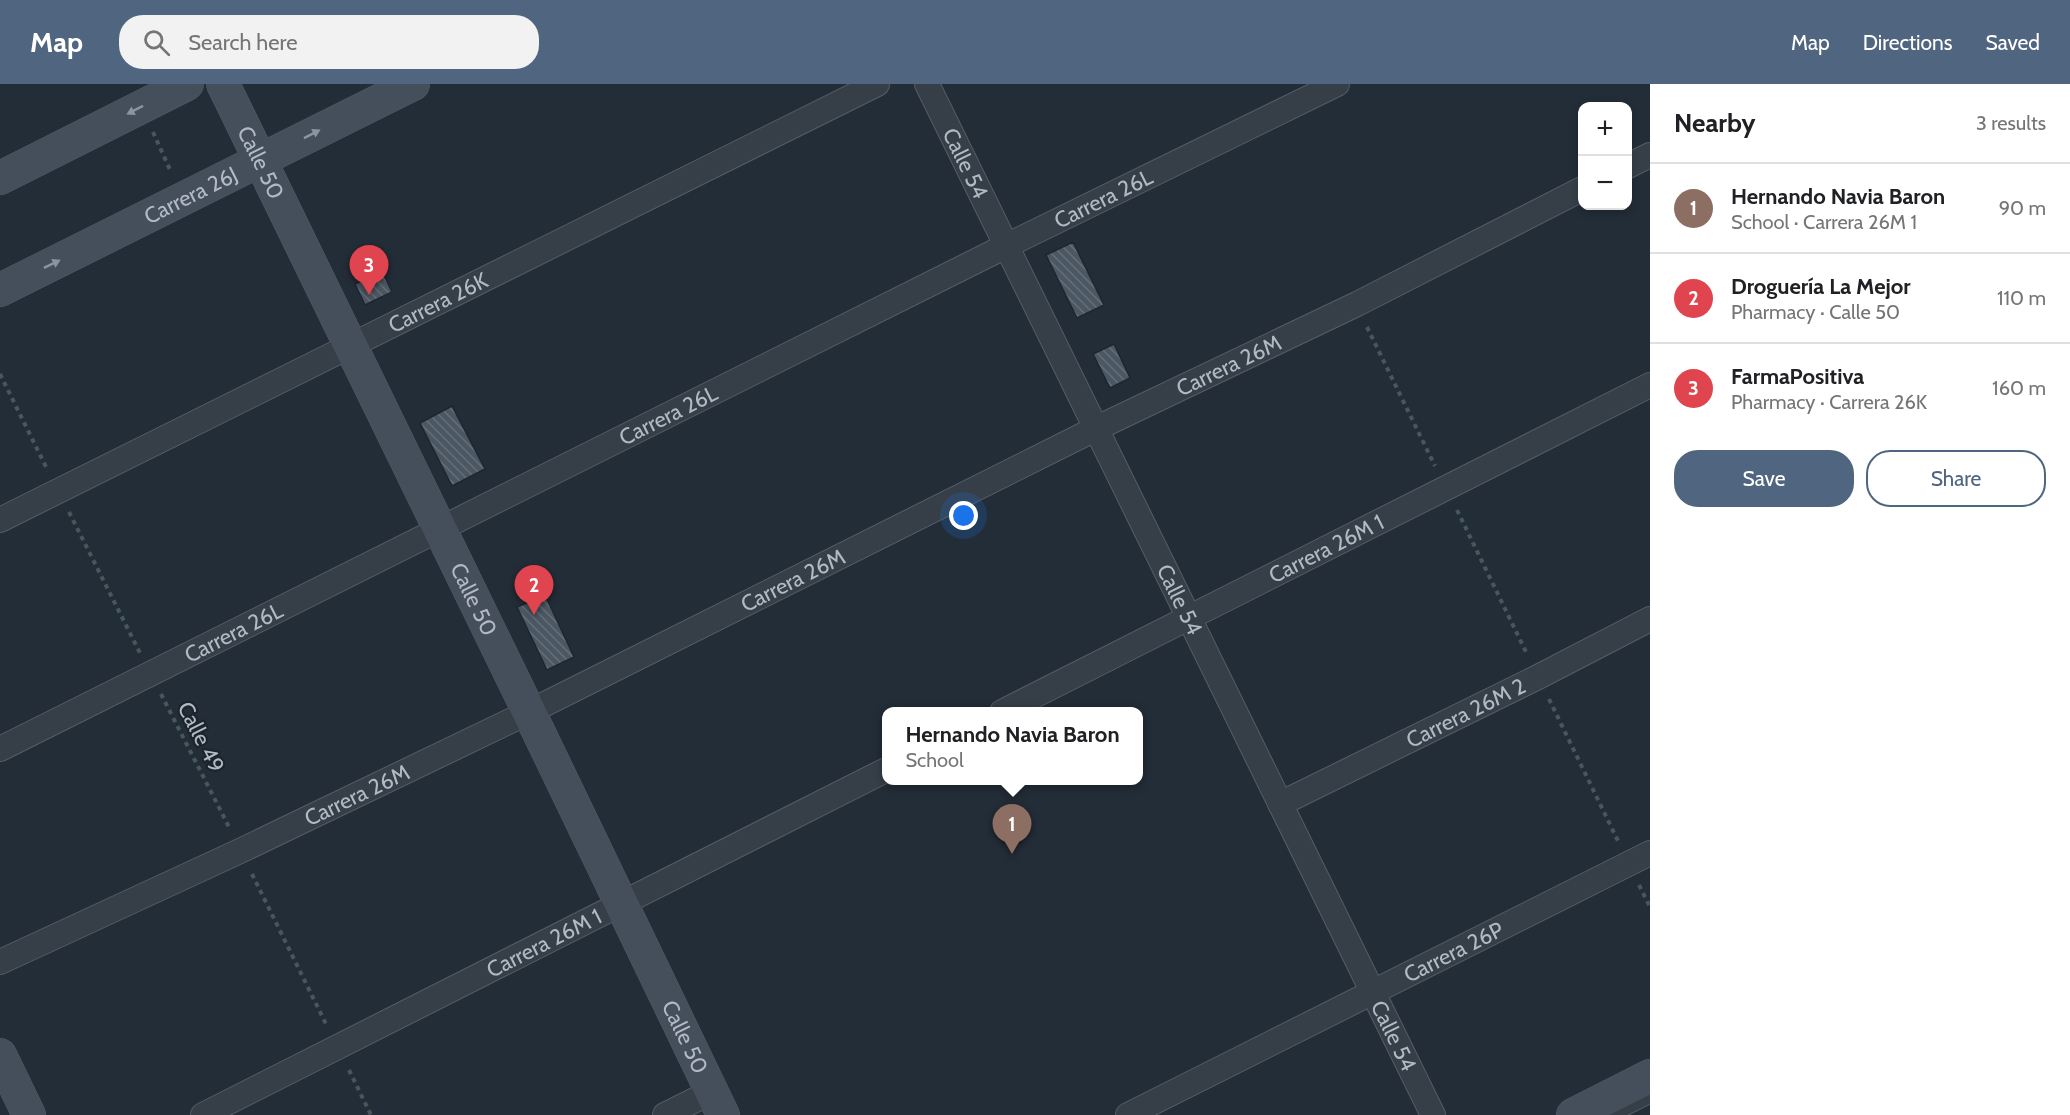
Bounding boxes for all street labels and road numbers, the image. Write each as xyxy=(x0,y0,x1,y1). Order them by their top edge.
street label: Calle 50 xyxy=(232,121,290,203)
street label: Calle 54 xyxy=(937,123,995,203)
street label: Carrera 26J xyxy=(139,160,242,230)
street label: Carrera 26L xyxy=(1050,163,1157,234)
street label: Carrera 26K xyxy=(384,266,493,338)
street label: Carrera 26M xyxy=(1172,329,1286,402)
street label: Carrera 26L xyxy=(615,379,722,451)
street label: Carrera 26M 1 xyxy=(1264,508,1388,589)
street label: Carrera 26M xyxy=(736,543,849,618)
street label: Calle 50 xyxy=(445,558,503,640)
street label: Calle 54 xyxy=(1151,560,1209,639)
street label: Carrera 26L xyxy=(180,596,287,668)
street label: Carrera 26M 2 xyxy=(1402,672,1530,753)
street label: Calle 49 xyxy=(172,697,230,777)
street label: Carrera 26M xyxy=(300,758,414,832)
street label: Carrera 26M 1 xyxy=(482,902,606,983)
street label: Carrera 26P xyxy=(1399,915,1508,988)
street label: Calle 50 xyxy=(656,996,714,1078)
street label: Calle 54 xyxy=(1365,996,1423,1076)

